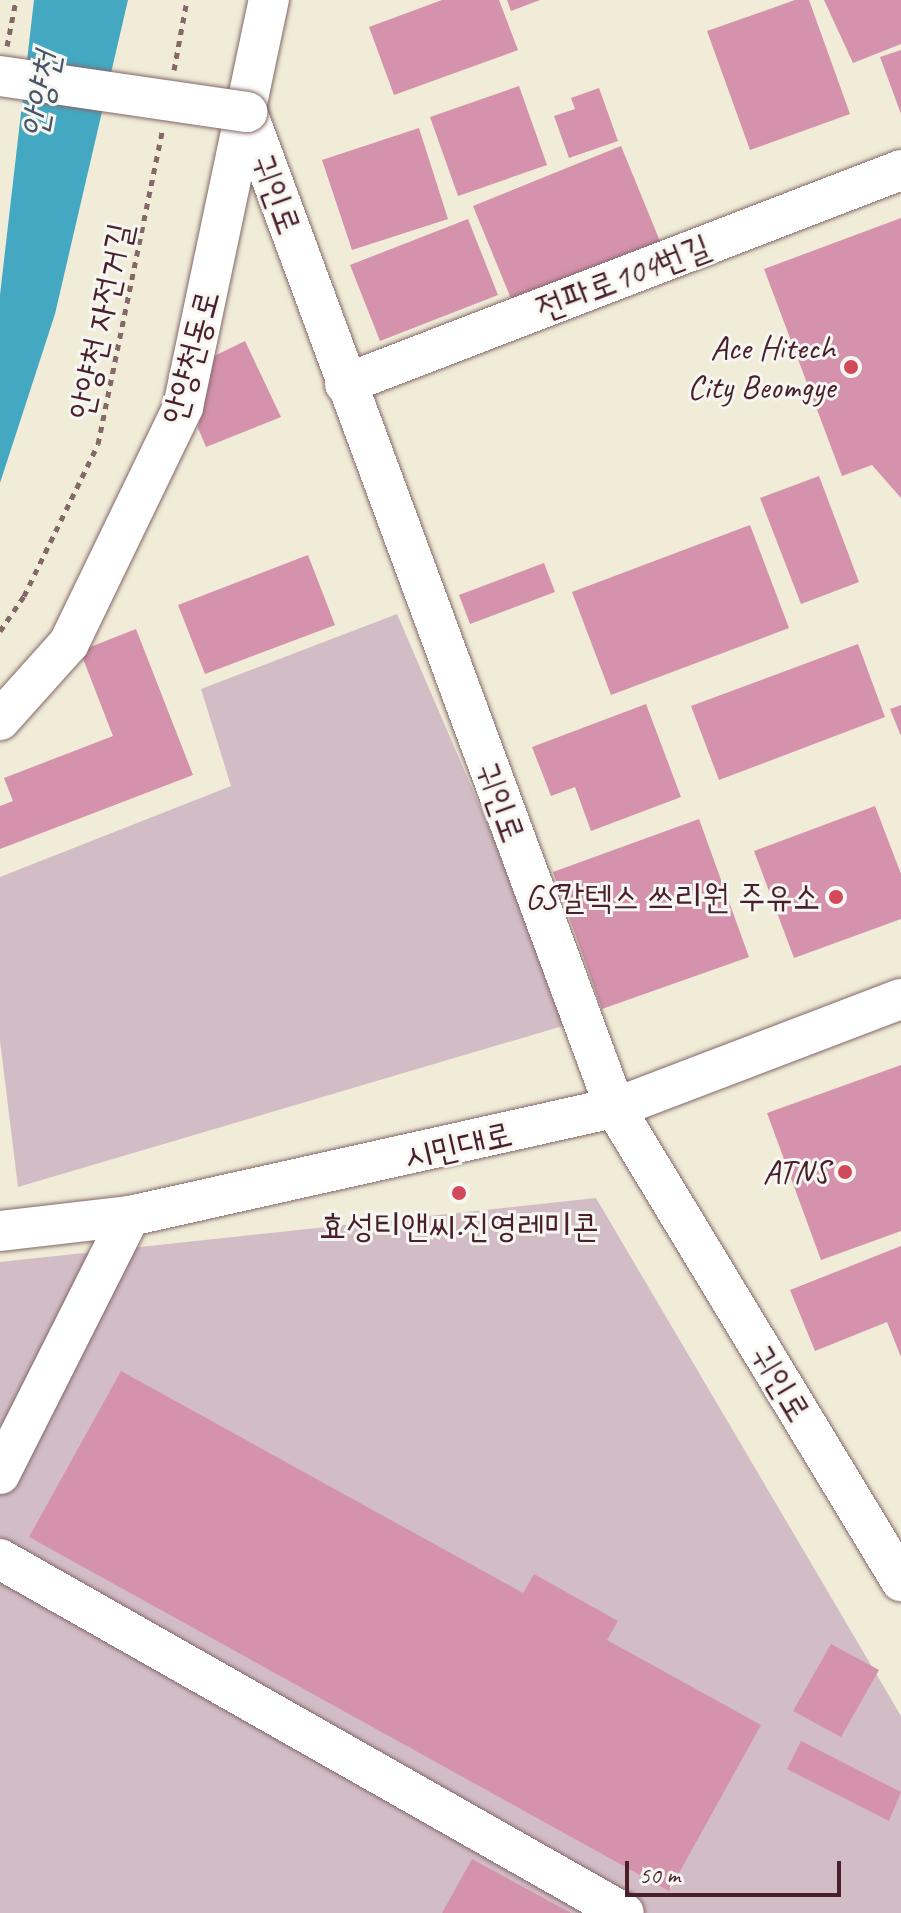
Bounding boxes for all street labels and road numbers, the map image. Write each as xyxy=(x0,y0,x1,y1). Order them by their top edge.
street label: 귀인로 xyxy=(244,148,310,240)
street label: 안양천 자전거길 xyxy=(59,219,141,423)
street label: 전파로104번길 xyxy=(530,225,716,329)
street label: 안양천동로 xyxy=(153,286,227,428)
street label: 귀인로 xyxy=(468,756,534,848)
street label: 시민대로 xyxy=(400,1113,516,1177)
street label: 귀인로 xyxy=(742,1337,820,1429)

